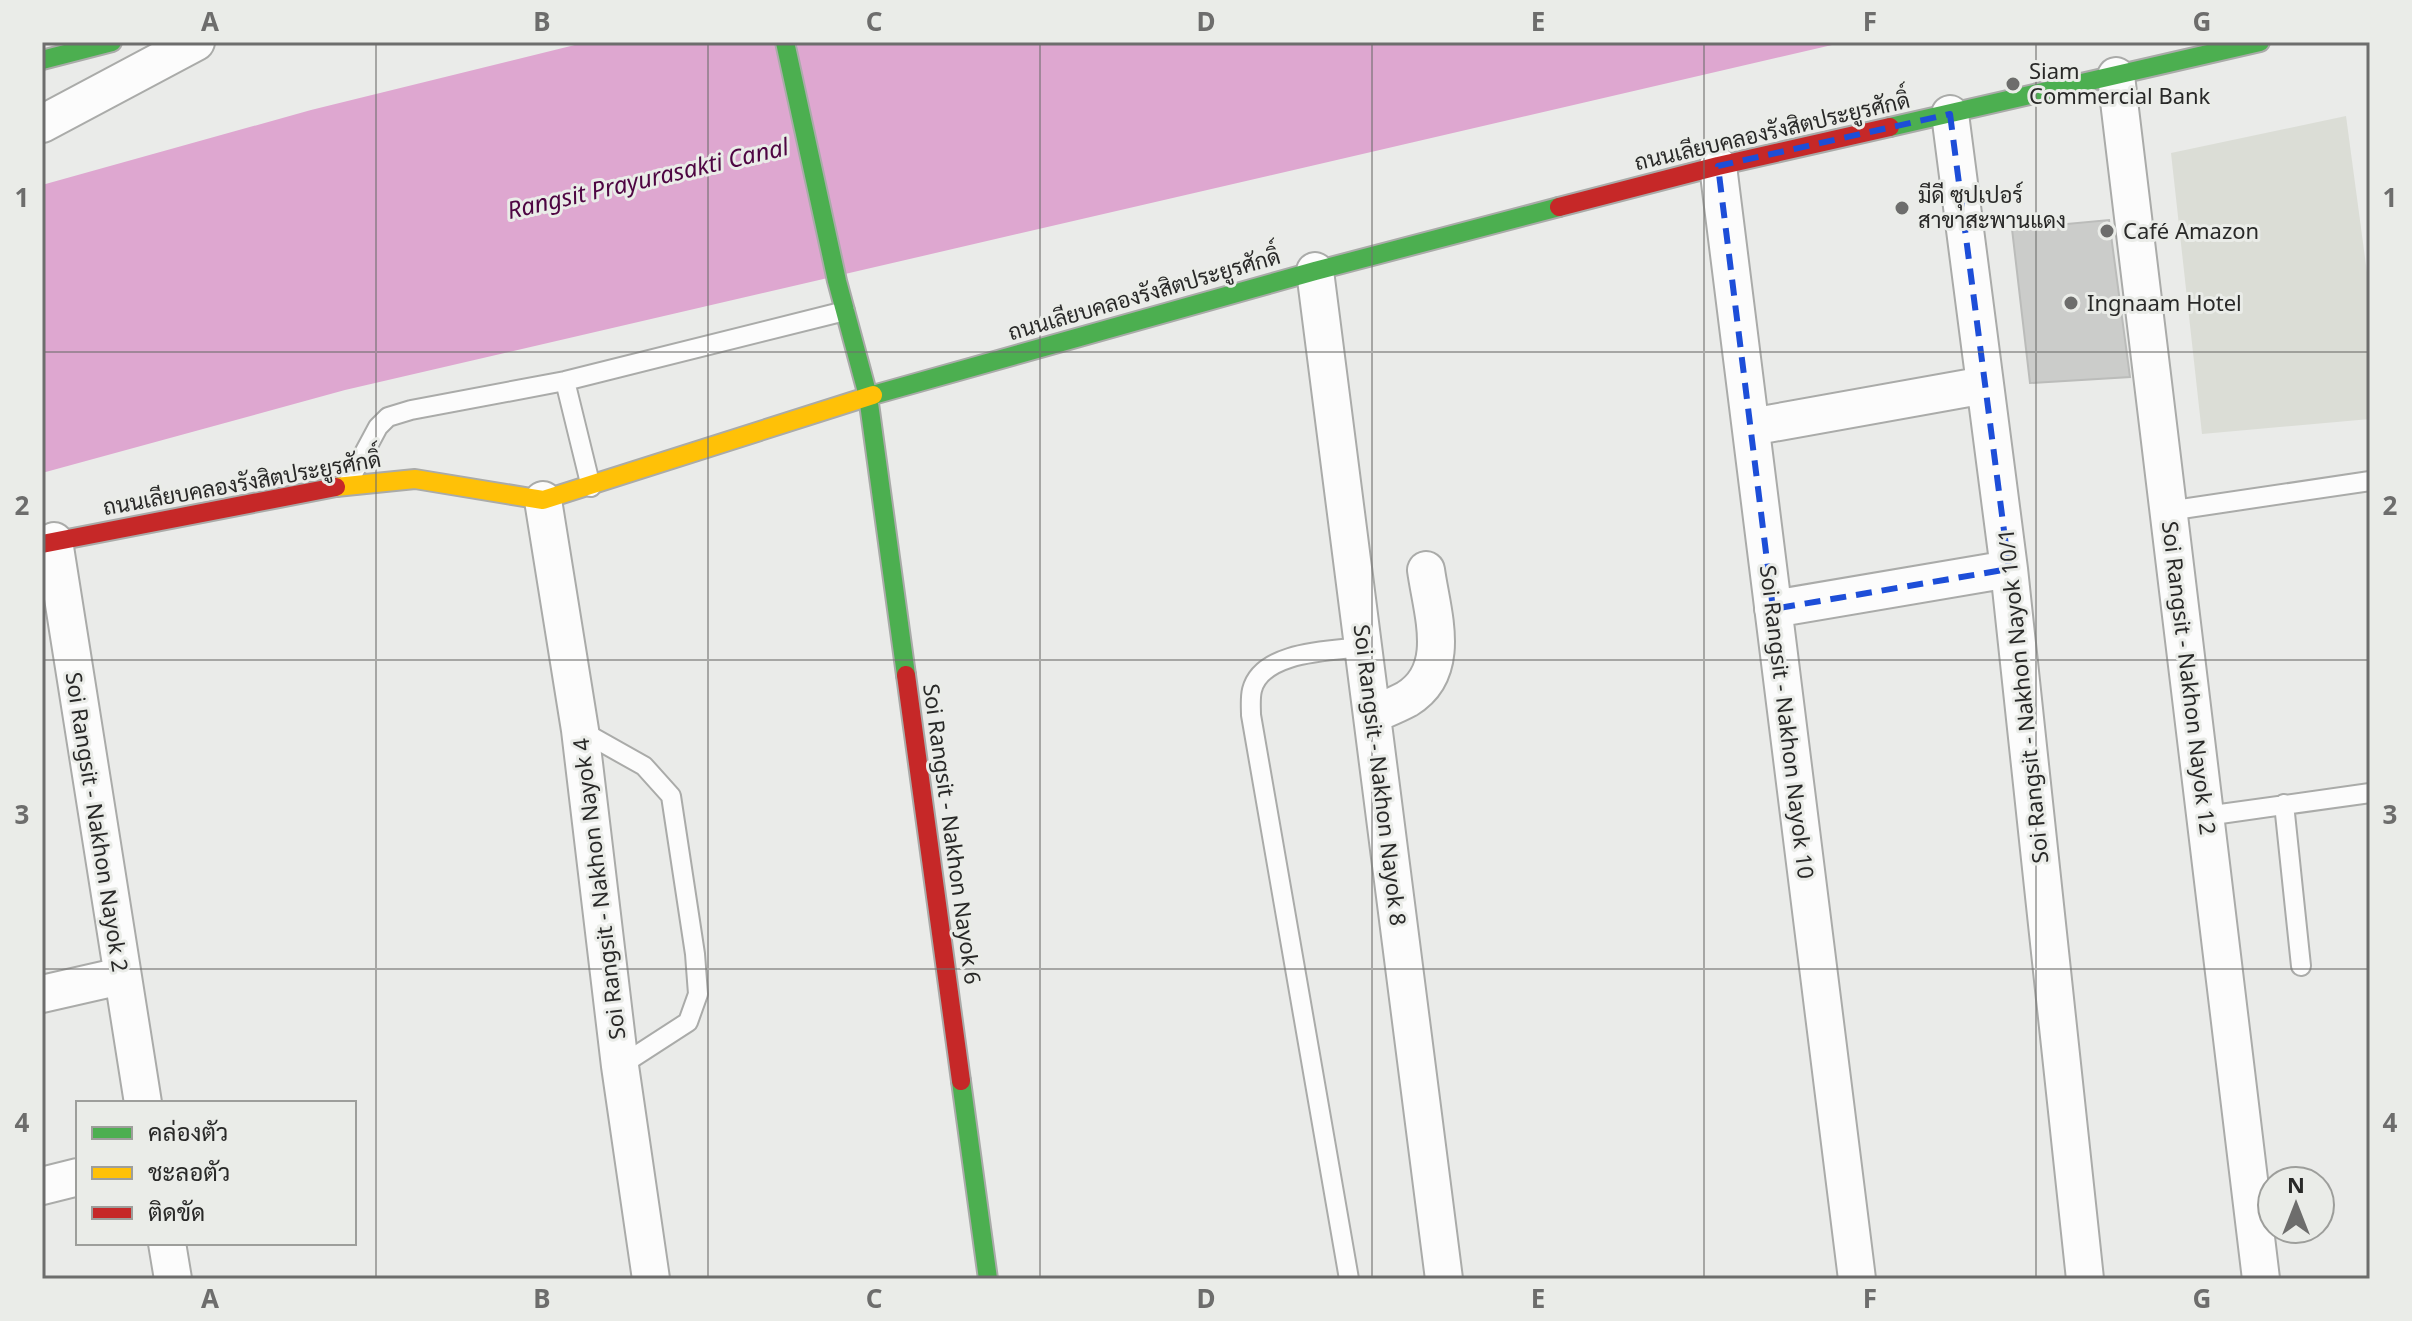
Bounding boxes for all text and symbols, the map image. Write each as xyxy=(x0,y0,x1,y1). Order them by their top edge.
text: A xyxy=(201,3,219,39)
text: B xyxy=(533,3,551,39)
text: C xyxy=(866,3,882,39)
text: D xyxy=(1196,3,1216,39)
text: E xyxy=(1531,3,1545,39)
text: F xyxy=(1863,3,1877,39)
text: G xyxy=(2193,3,2211,39)
place label: Siam Commercial Bank xyxy=(2029,55,2211,110)
marker: Siam Commercial Bank xyxy=(2004,75,2022,93)
street label: ถนนเลียบคลองรังสิตประยูรศักดิ์ xyxy=(1630,81,1913,178)
water label: Rangsit Prayurasakti Canal xyxy=(504,129,792,226)
text: 1 xyxy=(15,179,29,215)
place label: มีดี ซุปเปอร์ สาขาสะพานแดง xyxy=(1918,179,2066,234)
text: 1 xyxy=(2383,179,2397,215)
marker: มีดี ซุปเปอร์ สาขาสะพานแดง xyxy=(1893,199,1911,217)
place label: Café Amazon xyxy=(2123,215,2259,245)
marker: Café Amazon xyxy=(2098,222,2116,240)
street label: ถนนเลียบคลองรังสิตประยูรศักดิ์ xyxy=(1003,237,1284,348)
place label: Ingnaam Hotel xyxy=(2087,287,2242,317)
marker: Ingnaam Hotel xyxy=(2062,294,2080,312)
street label: ถนนเลียบคลองรังสิตประยูรศักดิ์ xyxy=(100,440,384,523)
text: 2 xyxy=(15,487,30,523)
text: 2 xyxy=(2383,487,2398,523)
street label: Soi Rangsit - Nakhon Nayok 12 xyxy=(2156,519,2224,836)
street label: Soi Rangsit - Nakhon Nayok 10/1 xyxy=(1989,527,2055,865)
street label: Soi Rangsit - Nakhon Nayok 10 xyxy=(1754,563,1822,880)
street label: Soi Rangsit - Nakhon Nayok 8 xyxy=(1348,623,1414,927)
street label: Soi Rangsit - Nakhon Nayok 2 xyxy=(59,670,137,974)
street label: Soi Rangsit - Nakhon Nayok 6 xyxy=(917,682,989,986)
street label: Soi Rangsit - Nakhon Nayok 4 xyxy=(565,736,631,1041)
text: 3 xyxy=(15,796,29,832)
text: 3 xyxy=(2383,796,2397,832)
legend xyxy=(76,1101,356,1245)
text: 4 xyxy=(15,1104,30,1140)
text: 4 xyxy=(2383,1104,2398,1140)
text: คล่องตัว xyxy=(148,1115,228,1148)
text: ชะลอตัว xyxy=(148,1155,230,1188)
north arrow xyxy=(2256,1165,2336,1245)
text: N xyxy=(2287,1169,2305,1199)
text: ติดขัด xyxy=(148,1195,205,1228)
text: A xyxy=(201,1280,219,1316)
text: B xyxy=(533,1280,551,1316)
text: C xyxy=(866,1280,882,1316)
text: D xyxy=(1196,1280,1216,1316)
text: E xyxy=(1531,1280,1545,1316)
text: F xyxy=(1863,1280,1877,1316)
text: G xyxy=(2193,1280,2211,1316)

